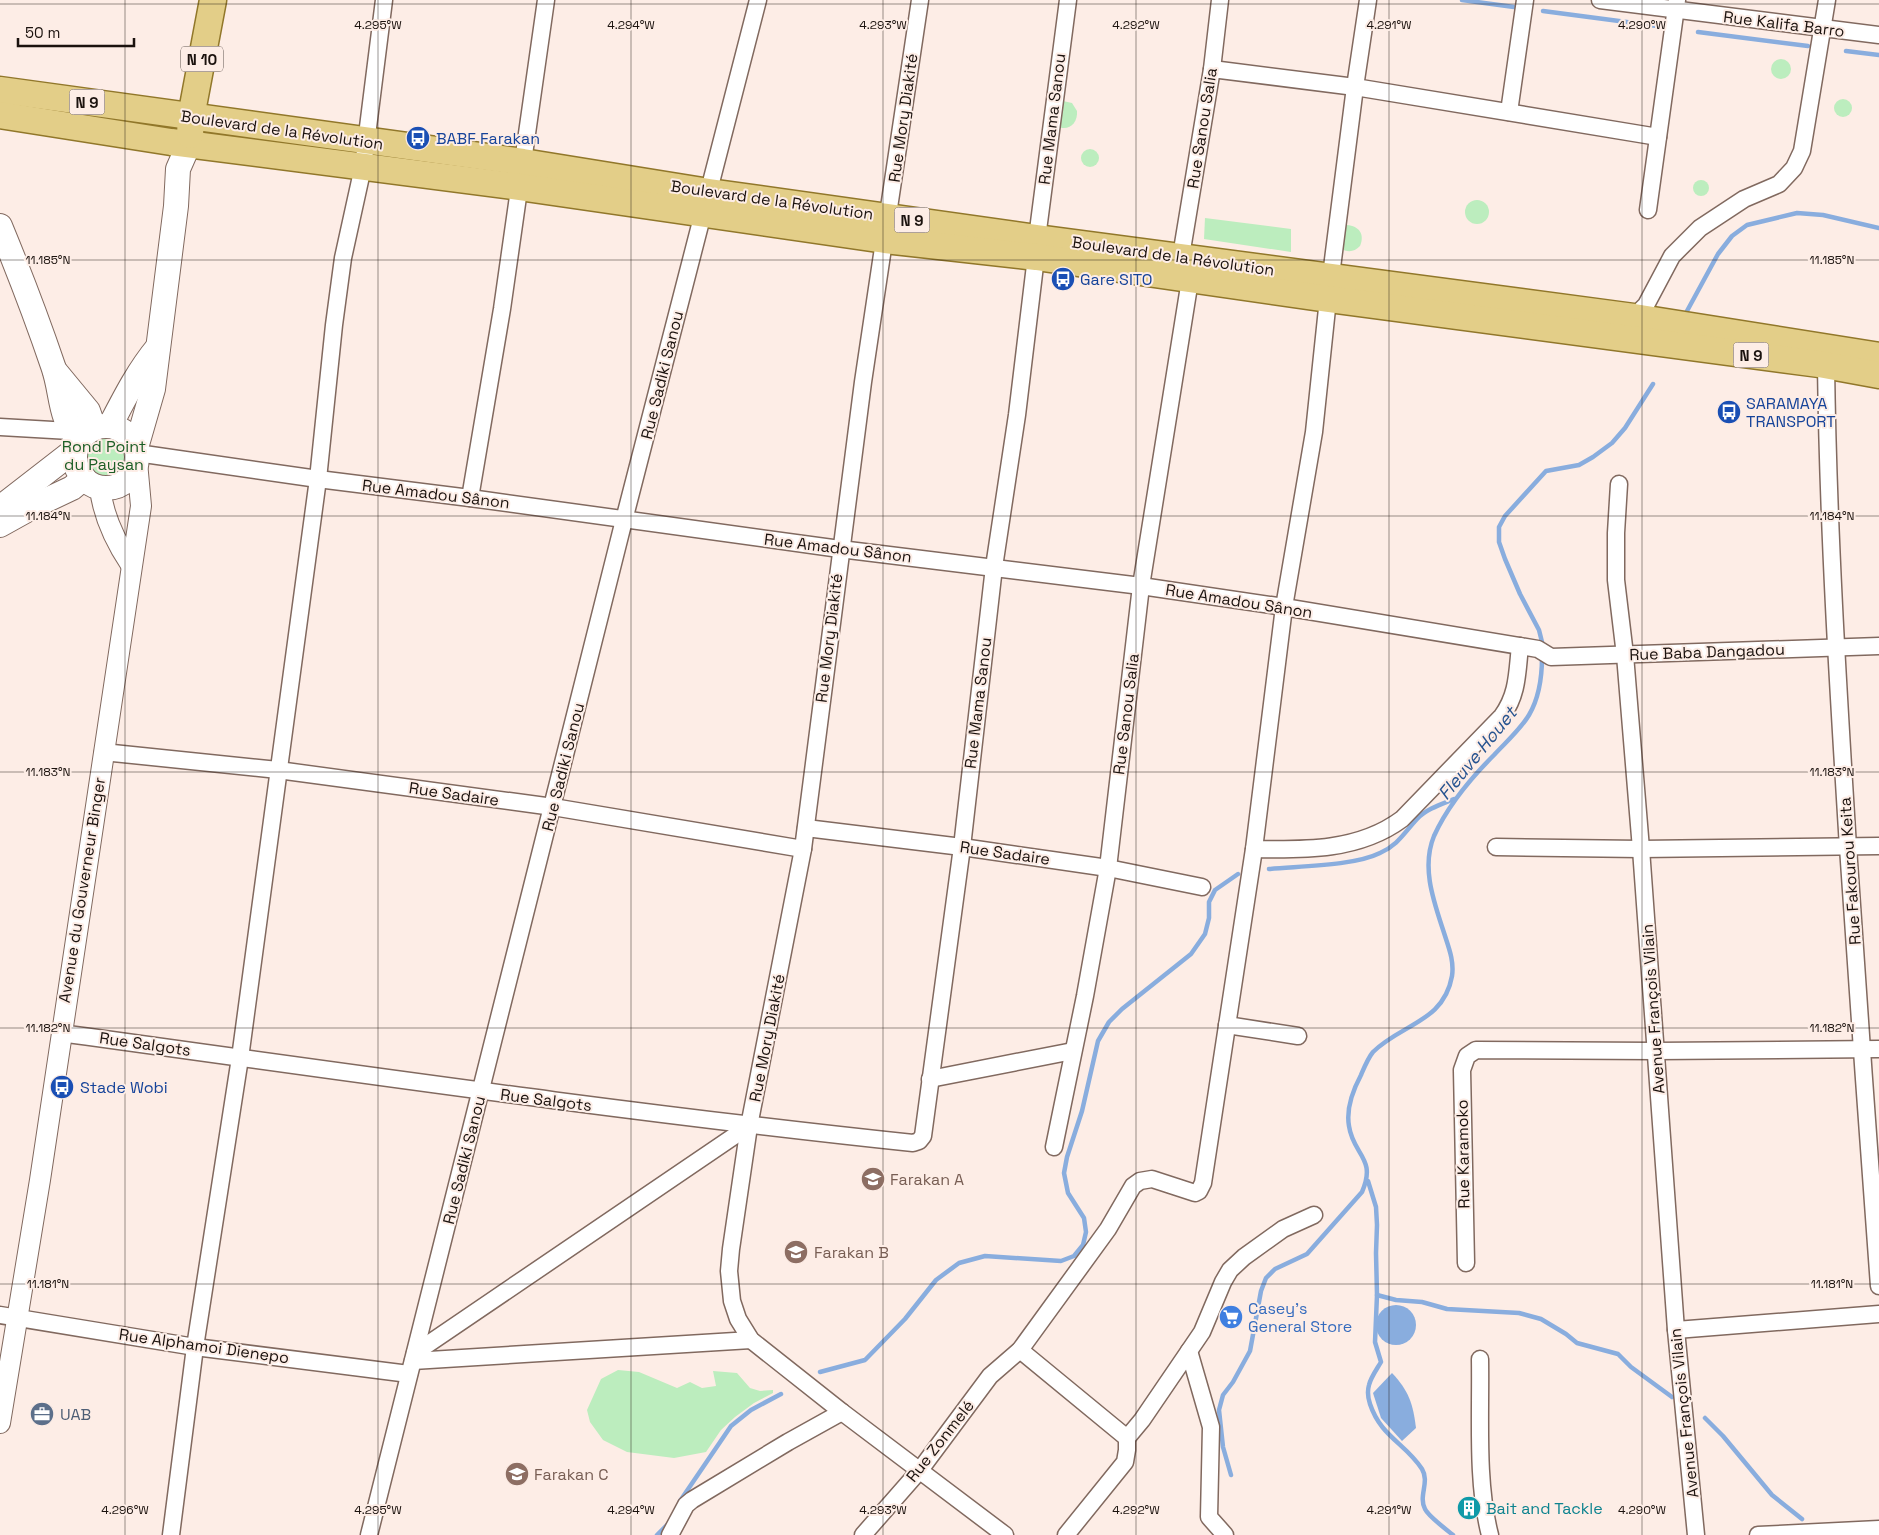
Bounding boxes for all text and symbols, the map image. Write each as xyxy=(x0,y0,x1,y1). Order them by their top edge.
street label: Rue Kalifa Barro xyxy=(1722,6,1846,42)
scale bar xyxy=(18,15,134,47)
text: 4.295°W xyxy=(354,17,402,33)
text: 4.294°W xyxy=(607,17,655,33)
text: 4.293°W xyxy=(859,17,907,33)
text: 4.292°W xyxy=(1112,17,1160,33)
text: 4.291°W xyxy=(1366,17,1412,33)
text: 4.290°W xyxy=(1618,17,1666,33)
text: 50 m xyxy=(25,23,60,42)
road number: N 10 xyxy=(181,46,223,72)
street label: Rue Mory Diakité xyxy=(884,52,922,184)
street label: Rue Mama Sanou xyxy=(1034,52,1070,186)
street label: Rue Sanou Salia xyxy=(1182,66,1222,190)
road number: N 9 xyxy=(70,90,104,114)
street label: Boulevard de la Révolution xyxy=(179,105,385,155)
bus stop icon: BABF Farakan xyxy=(405,125,431,151)
place label: BABF Farakan xyxy=(436,128,540,149)
street label: Boulevard de la Révolution xyxy=(669,175,875,225)
road number: N 9 xyxy=(894,208,930,232)
street label: Boulevard de la Révolution xyxy=(1070,231,1276,281)
text: 11.185°N xyxy=(26,252,70,268)
text: 11.185°N xyxy=(1810,252,1854,268)
bus stop icon: Gare SITO xyxy=(1050,266,1076,292)
place label: Gare SITO xyxy=(1080,269,1152,290)
street label: Rue Sadiki Sanou xyxy=(636,309,688,441)
road number: N 9 xyxy=(1734,342,1768,368)
place label: SARAMAYA TRANSPORT xyxy=(1746,393,1836,432)
bus stop icon: SARAMAYA TRANSPORT xyxy=(1716,399,1742,425)
park label: Rond Point du Paysan xyxy=(62,436,146,475)
street label: Rue Amadou Sânon xyxy=(361,475,511,513)
text: 11.184°N xyxy=(25,508,71,524)
text: 11.184°N xyxy=(1809,508,1855,524)
street label: Rue Amadou Sânon xyxy=(763,529,913,567)
street label: Rue Mory Diakité xyxy=(811,572,847,704)
street label: Rue Amadou Sânon xyxy=(1164,579,1314,623)
street label: Rue Mama Sanou xyxy=(960,636,996,770)
street label: Rue Baba Dangadou xyxy=(1629,639,1785,665)
street label: Rue Sanou Salia xyxy=(1108,652,1144,776)
street label: Rue Sadiki Sanou xyxy=(537,701,589,833)
water label: Fleuve Houet xyxy=(1433,701,1523,804)
text: 11.183°N xyxy=(26,764,70,780)
text: 11.183°N xyxy=(1810,764,1854,780)
street label: Avenue du Gouverneur Binger xyxy=(54,776,110,1004)
street label: Rue Sadaire xyxy=(408,777,500,811)
street label: Rue Fakourou Keita xyxy=(1834,796,1866,946)
street label: Rue Sadaire xyxy=(959,836,1051,870)
street label: Avenue François Vilain xyxy=(1637,923,1669,1095)
street label: Rue Mory Diakité xyxy=(744,972,790,1104)
text: 11.182°N xyxy=(26,1020,70,1036)
text: 11.182°N xyxy=(1810,1020,1854,1036)
street label: Rue Salgots xyxy=(98,1027,192,1061)
bus stop icon: Stade Wobi xyxy=(49,1074,75,1100)
place label: Stade Wobi xyxy=(80,1077,168,1098)
street label: Rue Salgots xyxy=(499,1084,593,1116)
street label: Rue Sadiki Sanou xyxy=(438,1094,490,1226)
street label: Rue Karamoko xyxy=(1452,1099,1474,1209)
school or university icon: Farakan A xyxy=(860,1166,886,1192)
place label: Farakan A xyxy=(890,1169,964,1190)
school or university icon: Farakan B xyxy=(783,1239,809,1265)
place label: Farakan B xyxy=(814,1242,889,1263)
text: 11.181°N xyxy=(27,1276,69,1292)
text: 11.181°N xyxy=(1811,1276,1853,1292)
place label: Casey's General Store xyxy=(1248,1298,1352,1337)
supermarket icon: Casey's General Store xyxy=(1218,1304,1244,1330)
street label: Rue Alphamoi Dienepo xyxy=(118,1324,290,1368)
street label: Avenue François Vilain xyxy=(1665,1327,1703,1499)
street label: Rue Zonmelé xyxy=(901,1396,979,1486)
office icon: UAB xyxy=(29,1401,55,1427)
place label: UAB xyxy=(60,1404,91,1425)
school or university icon: Farakan C xyxy=(504,1461,530,1487)
place label: Farakan C xyxy=(534,1464,609,1485)
building icon: Bait and Tackle xyxy=(1456,1495,1482,1521)
place label: Bait and Tackle xyxy=(1486,1498,1603,1519)
text: 4.296°W xyxy=(101,1502,149,1518)
text: 4.295°W xyxy=(354,1502,402,1518)
text: 4.294°W xyxy=(607,1502,655,1518)
text: 4.293°W xyxy=(859,1502,907,1518)
text: 4.292°W xyxy=(1112,1502,1160,1518)
text: 4.291°W xyxy=(1366,1502,1412,1518)
text: 4.290°W xyxy=(1618,1502,1666,1518)

